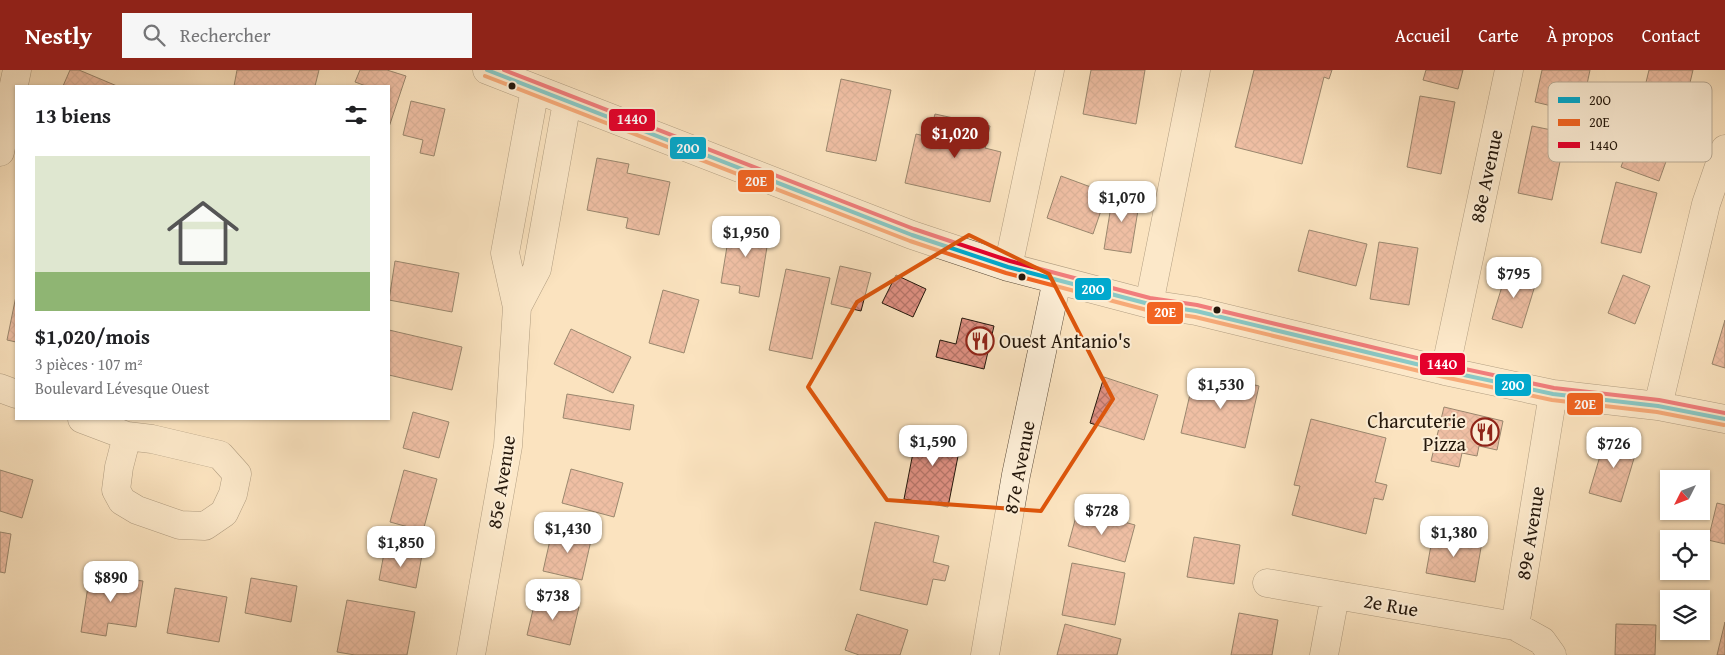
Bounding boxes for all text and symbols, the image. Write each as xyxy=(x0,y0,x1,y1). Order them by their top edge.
search box xyxy=(122,13,472,58)
text: Nestly xyxy=(25,18,92,53)
icon: search xyxy=(140,21,168,49)
text: Rechercher xyxy=(180,21,271,49)
text: Accueil xyxy=(1395,22,1450,49)
text: Carte xyxy=(1478,22,1519,49)
text: À propos xyxy=(1547,22,1614,49)
text: Contact xyxy=(1642,22,1700,49)
unlabelled marker xyxy=(507,81,517,91)
legend xyxy=(1548,82,1712,162)
text: 20O xyxy=(1589,90,1611,110)
text: 13 biens xyxy=(35,100,111,131)
icon: filters xyxy=(342,101,370,129)
line badge: 144O xyxy=(608,108,656,132)
text: 144O xyxy=(617,109,647,129)
text: 20E xyxy=(1589,112,1610,132)
pin: $1,020 xyxy=(914,116,996,159)
text: $1,020 xyxy=(932,121,978,145)
street label: 88e Avenue xyxy=(1462,127,1510,225)
text: 144O xyxy=(1589,135,1618,155)
line badge: 20O xyxy=(669,136,707,160)
text: 20O xyxy=(676,138,700,158)
line badge: 20E xyxy=(737,169,775,193)
text: 20E xyxy=(745,171,768,191)
pin: $1,070 xyxy=(1081,180,1163,223)
text: $1,070 xyxy=(1099,185,1145,209)
icon: home xyxy=(158,188,248,278)
pin: $1,950 xyxy=(705,216,787,258)
text: $1,950 xyxy=(723,220,769,244)
pin: $795 xyxy=(1484,256,1544,299)
text: $795 xyxy=(1497,261,1531,285)
unlabelled marker xyxy=(1017,272,1027,282)
line badge: 20O xyxy=(1074,277,1112,301)
text: 20O xyxy=(1081,279,1105,299)
line badge: 20E xyxy=(1146,301,1184,325)
text: 20E xyxy=(1154,302,1177,322)
unlabelled marker xyxy=(1212,305,1222,315)
text: $1,020/mois xyxy=(35,321,150,352)
restaurant icon: Ouest Antanio's xyxy=(965,326,995,356)
place label: Ouest Antanio's xyxy=(999,326,1131,355)
text: 3 pièces · 107 m² xyxy=(35,352,143,376)
line badge: 144O xyxy=(1419,352,1466,376)
text: 144O xyxy=(1427,354,1457,374)
pin: $1,530 xyxy=(1180,368,1262,410)
text: $1,530 xyxy=(1198,372,1244,396)
line badge: 20O xyxy=(1494,373,1532,397)
text: 20O xyxy=(1501,375,1525,395)
text: Boulevard Lévesque Ouest xyxy=(35,376,209,400)
line badge: 20E xyxy=(1566,392,1604,416)
text: 20E xyxy=(1574,394,1597,414)
place label: Charcuterie Pizza xyxy=(1367,406,1467,458)
restaurant icon: Charcuterie Pizza xyxy=(1470,417,1500,447)
street label: 87e Avenue xyxy=(995,418,1042,516)
pin: $1,590 xyxy=(892,424,974,467)
pin: $726 xyxy=(1584,426,1644,469)
text: $1,590 xyxy=(910,429,956,453)
text: $726 xyxy=(1597,431,1631,455)
street label: 85e Avenue xyxy=(479,433,522,531)
north arrow xyxy=(1660,470,1710,520)
map controls xyxy=(1660,470,1710,640)
street label: 89e Avenue xyxy=(1508,484,1551,582)
pin: $728 xyxy=(1072,494,1132,536)
text: $728 xyxy=(1085,498,1119,522)
pin: $1,430 xyxy=(527,512,609,554)
text: $1,430 xyxy=(545,516,591,540)
pin: $1,380 xyxy=(1413,516,1495,558)
text: $1,380 xyxy=(1431,520,1477,544)
pin: $1,850 xyxy=(360,526,442,568)
text: $1,850 xyxy=(378,530,424,554)
button: locate xyxy=(1660,530,1710,580)
pin: $890 xyxy=(81,560,141,603)
text: $890 xyxy=(94,565,128,589)
pin: $738 xyxy=(523,578,583,621)
text: $738 xyxy=(536,583,570,607)
street label: 2e Rue xyxy=(1361,585,1421,624)
button: layers xyxy=(1660,590,1710,640)

